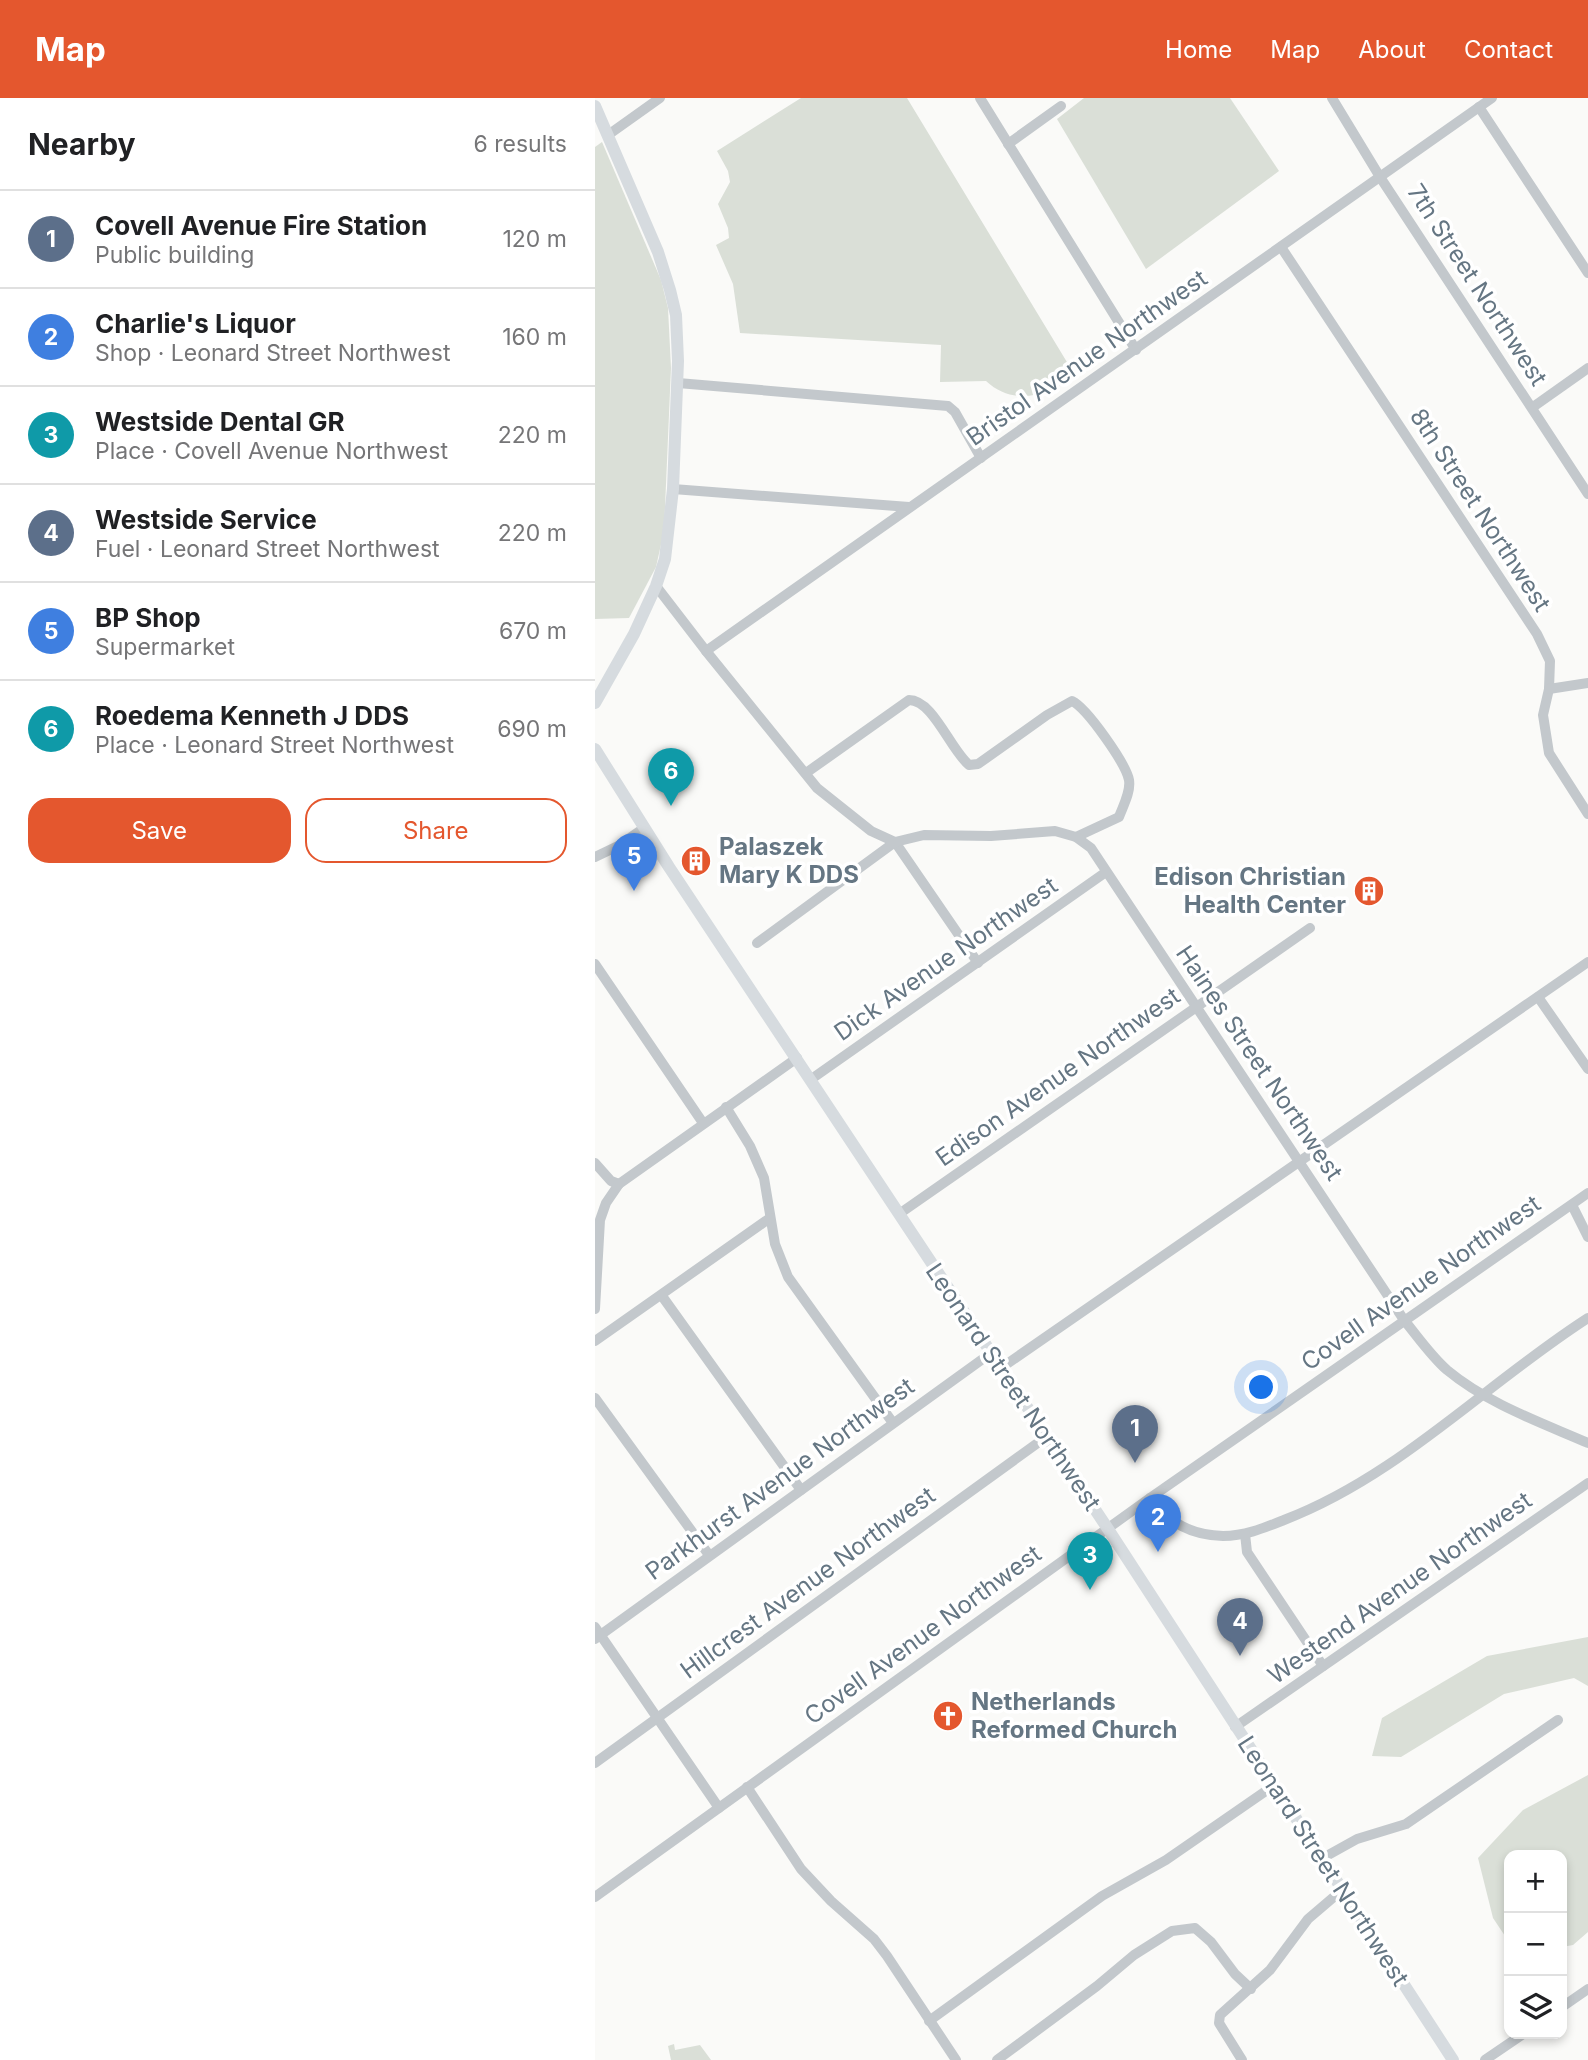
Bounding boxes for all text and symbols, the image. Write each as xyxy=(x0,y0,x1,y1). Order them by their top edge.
text: Map xyxy=(35,29,106,69)
text: Home xyxy=(1165,35,1232,64)
text: Map xyxy=(1270,35,1320,64)
text: About xyxy=(1358,35,1426,64)
text: Contact xyxy=(1464,35,1553,64)
text: Nearby xyxy=(28,126,136,162)
text: 6 results xyxy=(473,130,567,158)
street label: 7th Street Northwest xyxy=(1401,178,1554,391)
text: Covell Avenue Fire Station xyxy=(95,210,427,241)
text: 1 xyxy=(46,225,56,253)
text: 120 m xyxy=(502,225,567,253)
text: Public building xyxy=(95,241,254,269)
street label: Bristol Avenue Northwest xyxy=(961,263,1213,452)
text: Charlie's Liquor xyxy=(95,308,296,339)
text: 2 xyxy=(44,323,58,351)
text: 160 m xyxy=(502,323,567,351)
text: Shop · Leonard Street Northwest xyxy=(95,339,450,367)
street label: 8th Street Northwest xyxy=(1404,403,1557,617)
text: Westside Dental GR xyxy=(95,406,345,437)
text: 3 xyxy=(44,421,58,449)
text: 220 m xyxy=(498,421,567,449)
text: Place · Covell Avenue Northwest xyxy=(95,437,448,465)
text: Westside Service xyxy=(95,504,317,535)
text: 4 xyxy=(43,519,59,547)
text: 220 m xyxy=(498,519,567,547)
text: Fuel · Leonard Street Northwest xyxy=(95,535,440,563)
text: BP Shop xyxy=(95,602,201,633)
text: 5 xyxy=(44,617,58,645)
text: 670 m xyxy=(499,617,567,645)
text: Supermarket xyxy=(95,633,235,661)
text: Roedema Kenneth J DDS xyxy=(95,700,409,731)
text: 6 xyxy=(44,715,58,743)
text: 690 m xyxy=(497,715,567,743)
text: Place · Leonard Street Northwest xyxy=(95,731,454,759)
pin: 6 xyxy=(648,748,694,806)
button: Save xyxy=(28,798,291,863)
button: Share xyxy=(305,798,567,863)
place label: Palaszek Mary K DDS xyxy=(719,832,859,889)
pin: 5 xyxy=(611,833,657,891)
building icon: Palaszek Mary K DDS xyxy=(679,844,713,878)
place label: Edison Christian Health Center xyxy=(1154,862,1346,919)
street label: Dick Avenue Northwest xyxy=(829,870,1063,1047)
building icon: Edison Christian Health Center xyxy=(1352,874,1386,908)
street label: Haines Street Northwest xyxy=(1170,940,1349,1186)
street label: Edison Avenue Northwest xyxy=(930,981,1186,1172)
street label: Covell Avenue Northwest xyxy=(1295,1189,1546,1376)
street label: Leonard Street Northwest xyxy=(920,1258,1107,1516)
your location xyxy=(1244,1370,1278,1404)
street label: Parkhurst Avenue Northwest xyxy=(640,1371,920,1586)
pin: 1 xyxy=(1112,1405,1158,1463)
street label: Hillcrest Avenue Northwest xyxy=(675,1480,941,1685)
street label: Westend Avenue Northwest xyxy=(1262,1485,1537,1690)
pin: 2 xyxy=(1135,1494,1181,1552)
pin: 3 xyxy=(1067,1532,1113,1590)
street label: Covell Avenue Northwest xyxy=(799,1539,1047,1730)
pin: 4 xyxy=(1217,1598,1263,1656)
place label: Netherlands Reformed Church xyxy=(971,1687,1177,1744)
church icon: Netherlands Reformed Church xyxy=(931,1699,965,1733)
street label: Leonard Street Northwest xyxy=(1232,1730,1415,1991)
map controls xyxy=(1504,1850,1567,2039)
button: + xyxy=(1504,1850,1567,1913)
button: − xyxy=(1504,1913,1567,1976)
button: layers xyxy=(1504,1976,1567,2039)

